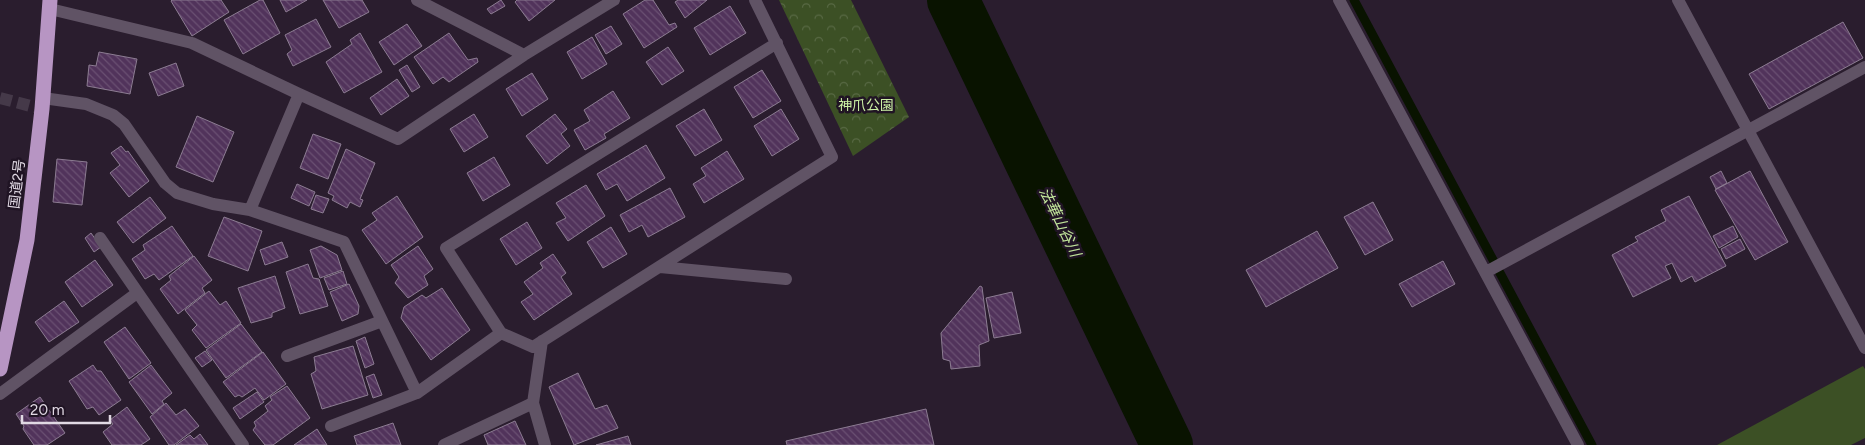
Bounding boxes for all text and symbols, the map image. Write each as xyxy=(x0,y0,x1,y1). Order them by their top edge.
park label: 神爪公園 xyxy=(838,97,894,114)
street label: 国道2号 xyxy=(6,158,28,210)
water label: 法華山谷川 xyxy=(1035,184,1085,261)
scale bar xyxy=(22,392,110,424)
text: 20 m xyxy=(30,401,64,419)

